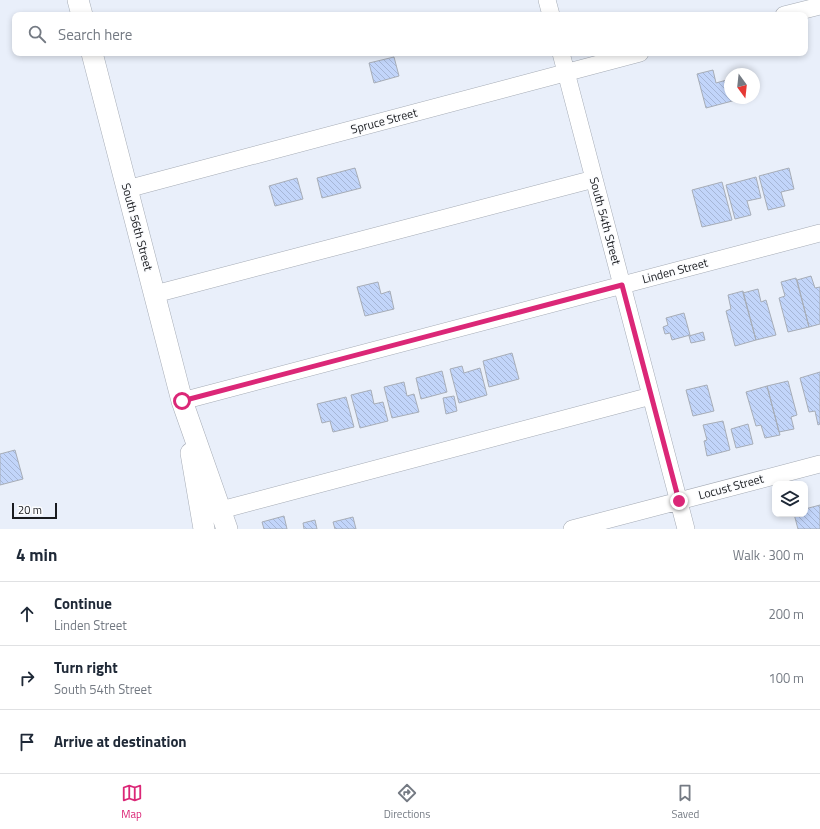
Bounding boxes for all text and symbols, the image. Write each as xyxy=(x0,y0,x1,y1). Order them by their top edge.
search box xyxy=(12,12,808,56)
icon: search xyxy=(26,23,48,45)
text: Search here xyxy=(58,23,132,46)
north arrow xyxy=(724,68,760,104)
street label: Spruce Street xyxy=(348,102,420,139)
street label: South 54th Street xyxy=(585,175,627,268)
street label: South 56th Street xyxy=(117,181,159,274)
street label: Linden Street xyxy=(640,252,711,288)
route start xyxy=(173,392,191,410)
street label: Locust Street xyxy=(696,468,766,504)
map controls xyxy=(772,481,808,517)
button: layers xyxy=(772,481,808,517)
route end xyxy=(670,492,688,510)
scale bar xyxy=(12,501,57,520)
text: 20 m xyxy=(18,502,42,518)
text: 4 min xyxy=(16,542,57,568)
text: Walk · 300 m xyxy=(733,545,804,565)
text: Continue xyxy=(54,592,112,615)
icon: ahead xyxy=(16,603,38,625)
text: 200 m xyxy=(768,604,804,624)
text: Linden Street xyxy=(54,615,127,635)
text: Turn right xyxy=(54,656,118,679)
icon: right xyxy=(16,667,38,689)
text: 100 m xyxy=(768,668,804,688)
text: South 54th Street xyxy=(54,679,152,699)
text: Arrive at destination xyxy=(54,730,187,753)
icon: arrive xyxy=(16,731,38,753)
tab: Map xyxy=(121,782,143,822)
tab: Directions xyxy=(384,782,430,822)
tab: Saved xyxy=(671,782,699,822)

